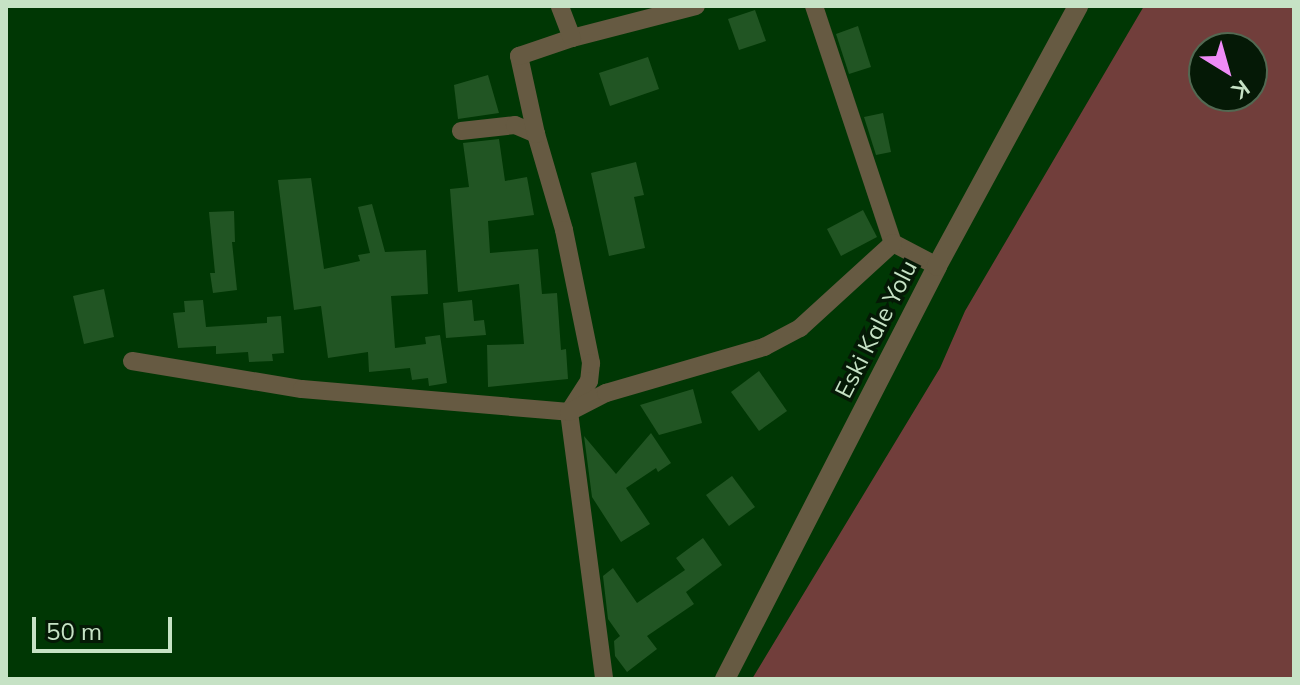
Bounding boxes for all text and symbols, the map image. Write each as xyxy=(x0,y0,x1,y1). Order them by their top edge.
north arrow xyxy=(1188,32,1268,112)
text: K xyxy=(1227,74,1256,105)
street label: Eski Kale Yolu xyxy=(829,255,923,403)
scale bar xyxy=(36,601,176,651)
text: 50 m xyxy=(46,616,102,646)

